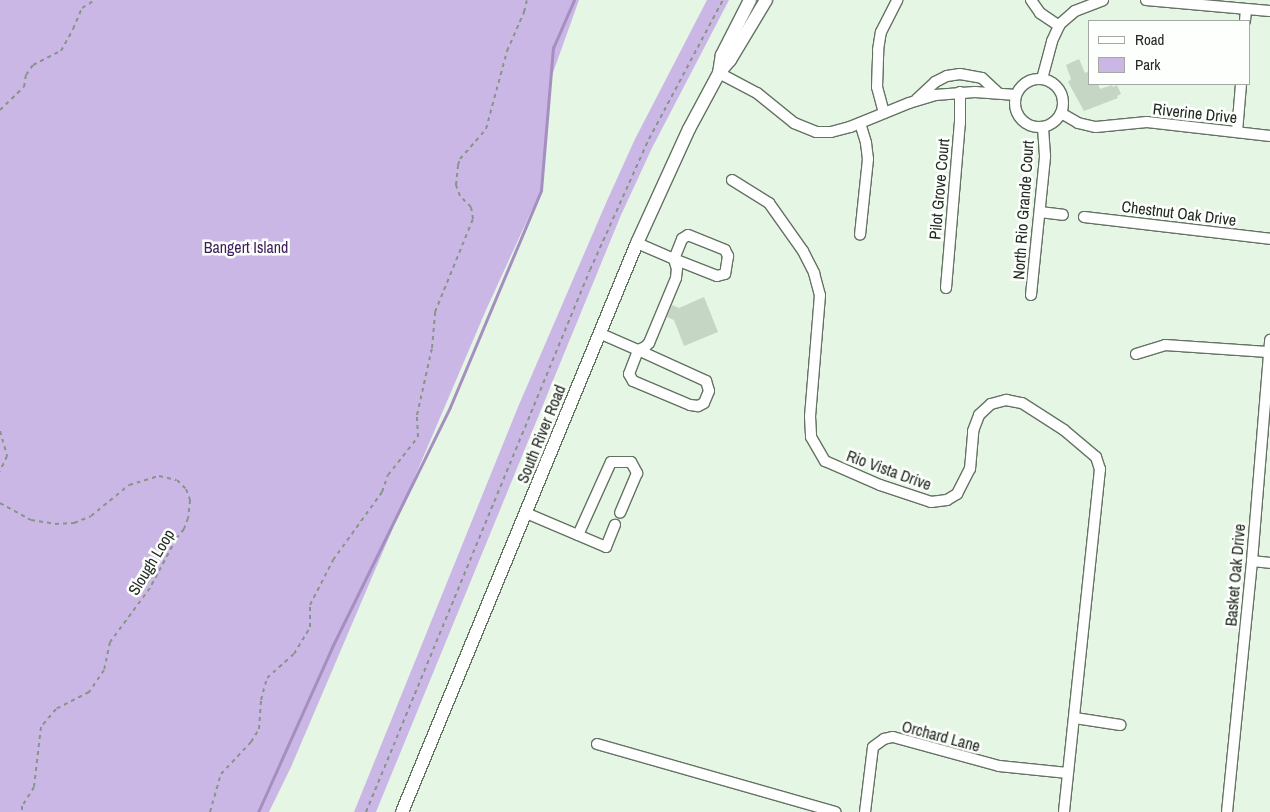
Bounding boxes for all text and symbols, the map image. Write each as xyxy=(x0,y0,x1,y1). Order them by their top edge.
legend xyxy=(1088,20,1250,85)
text: Road xyxy=(1135,29,1164,50)
text: Park xyxy=(1135,54,1160,75)
street label: Riverine Drive xyxy=(1152,99,1238,127)
street label: Pilot Grove Court xyxy=(925,138,953,240)
street label: North Rio Grande Court xyxy=(1009,140,1037,280)
street label: Chestnut Oak Drive xyxy=(1121,196,1237,230)
park label: Bangert Island xyxy=(204,237,288,257)
street label: South River Road xyxy=(513,382,569,486)
street label: Rio Vista Drive xyxy=(844,446,934,494)
street label: Basket Oak Drive xyxy=(1221,523,1249,627)
street label: Slough Loop xyxy=(124,525,178,599)
street label: Orchard Lane xyxy=(900,716,982,756)

